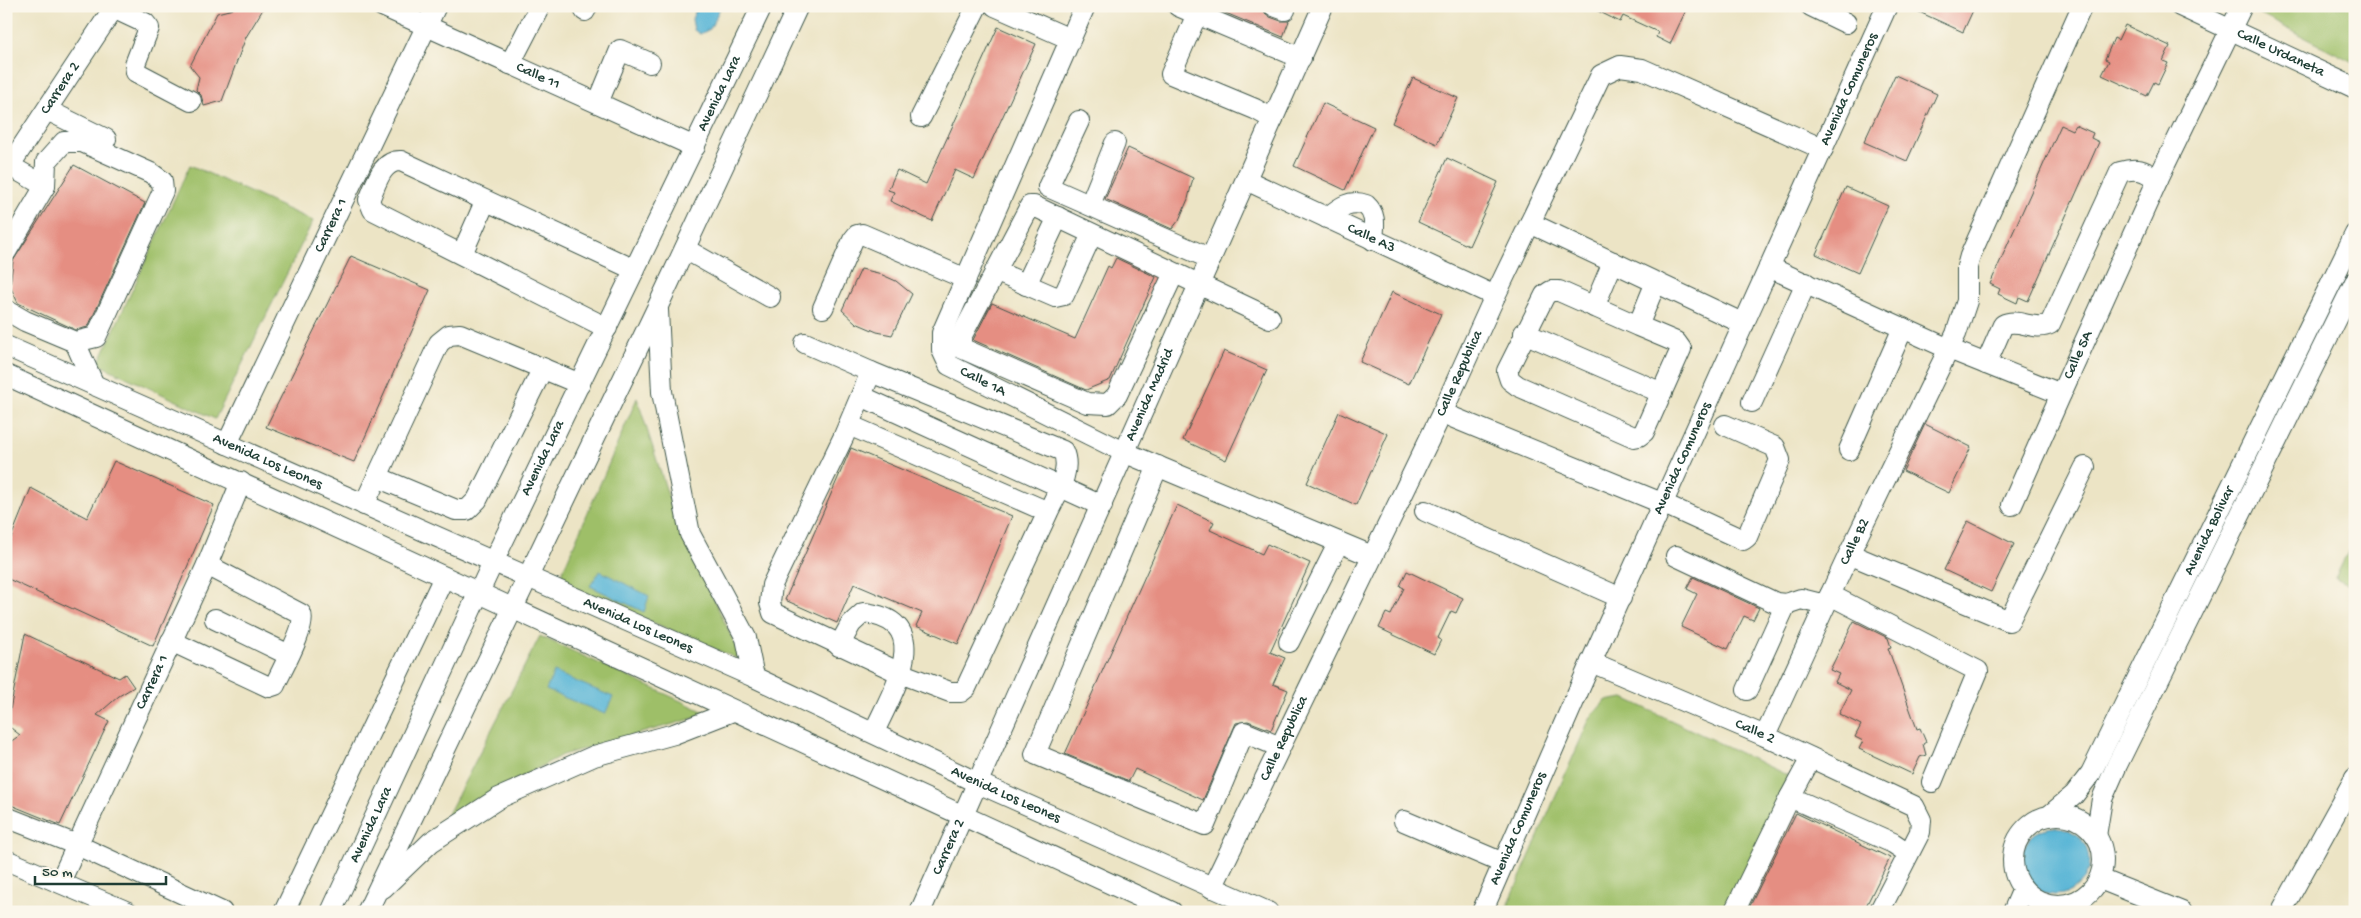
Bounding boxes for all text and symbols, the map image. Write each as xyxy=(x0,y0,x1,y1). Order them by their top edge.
street label: Calle Urdaneta xyxy=(2234,25,2328,82)
street label: Avenida Comuneros xyxy=(1816,30,1883,148)
street label: Avenida Lara xyxy=(694,52,746,134)
street label: Calle 11 xyxy=(513,58,563,94)
street label: Carrera 2 xyxy=(37,59,84,118)
street label: Carrera 1 xyxy=(311,195,352,256)
street label: Calle A3 xyxy=(1344,219,1398,257)
street label: Calle Republica xyxy=(1433,327,1487,419)
street label: Calle 5A xyxy=(2060,327,2098,382)
street label: Avenida Madrid xyxy=(1122,345,1179,444)
street label: Calle 1A xyxy=(957,363,1010,401)
street label: Avenida Comuneros xyxy=(1650,399,1716,518)
street label: Avenida Lara xyxy=(517,417,569,499)
street label: Avenida Los Leones xyxy=(210,430,326,494)
street label: Avenida Bolivar xyxy=(2180,482,2240,578)
street label: Calle B2 xyxy=(1836,516,1874,568)
street label: Avenida Los Leones xyxy=(580,593,696,658)
street label: Carrera 1 xyxy=(132,652,173,713)
street label: Calle Republica xyxy=(1256,692,1313,784)
street label: Calle 2 xyxy=(1732,715,1778,748)
street label: Avenida Los Leones xyxy=(948,763,1064,828)
street label: Avenida Comuneros xyxy=(1486,769,1551,888)
street label: Avenida Lara xyxy=(346,783,397,866)
street label: Carrera 2 xyxy=(929,816,969,878)
scale bar xyxy=(35,853,166,885)
text: 50 m xyxy=(42,864,73,882)

